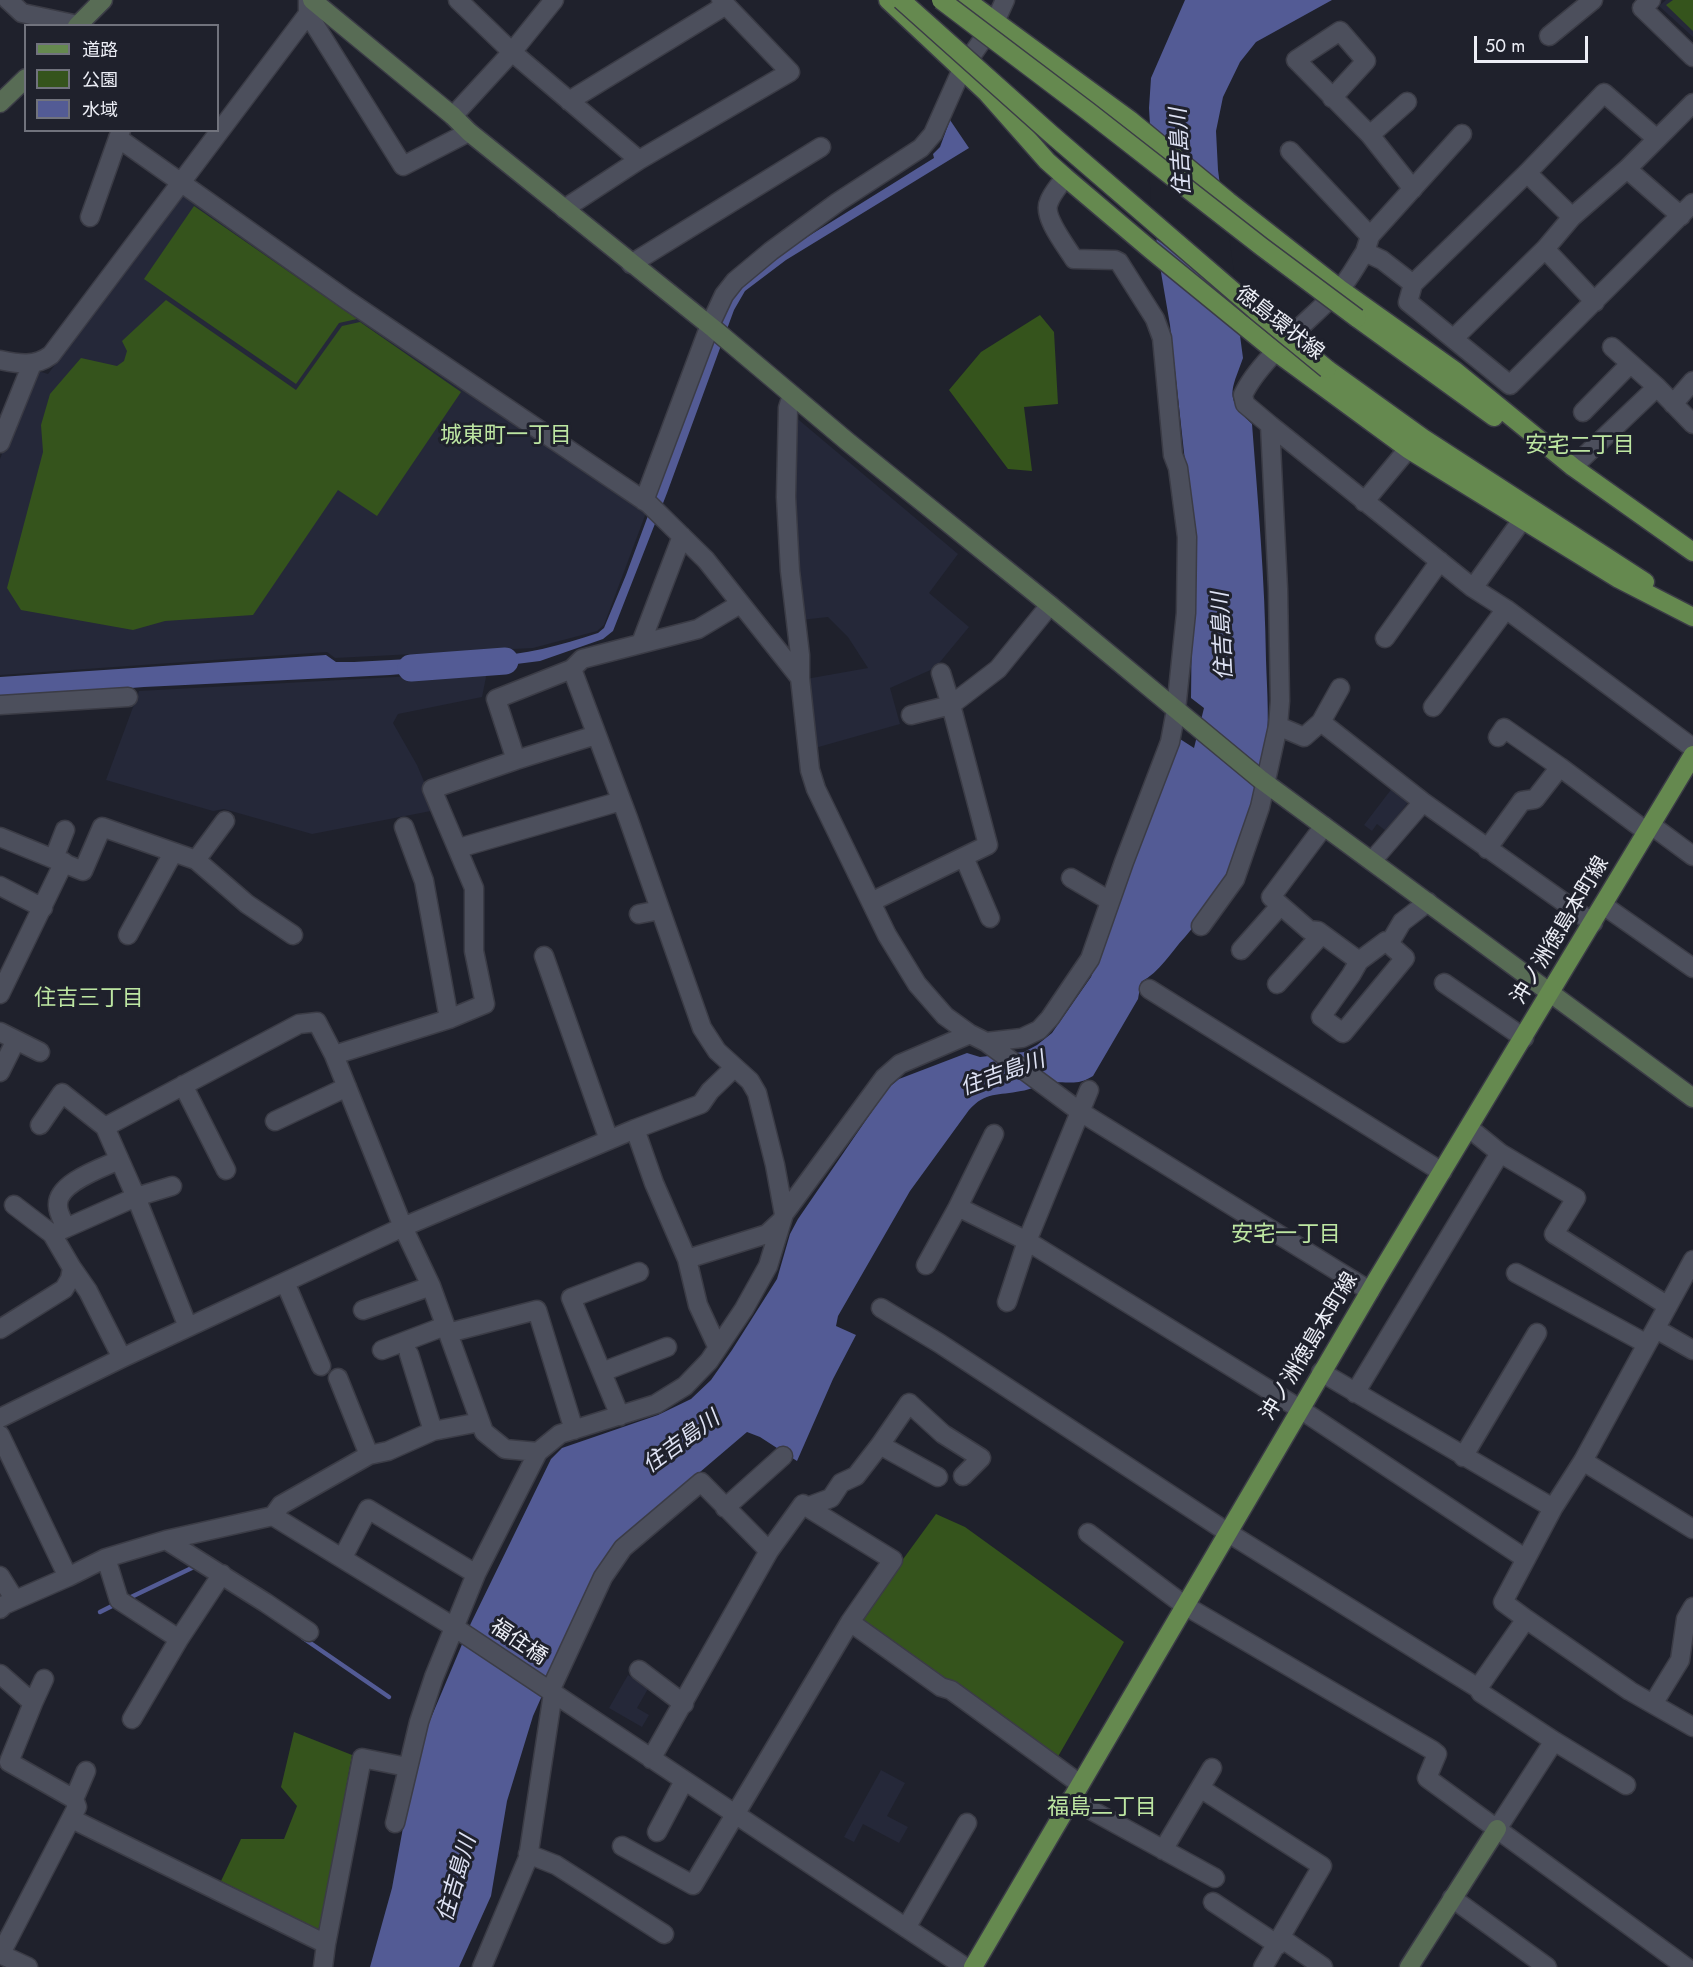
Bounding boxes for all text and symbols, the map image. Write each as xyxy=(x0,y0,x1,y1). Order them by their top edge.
legend xyxy=(24,24,219,132)
scale bar xyxy=(1477,24,1591,62)
text: 50 m xyxy=(1485,33,1525,59)
text: 道路 xyxy=(82,37,118,63)
text: 公園 xyxy=(82,67,118,93)
text: 水域 xyxy=(82,97,118,123)
water label: 住吉島川 xyxy=(1167,107,1197,197)
street label: 徳島環状線 xyxy=(1230,282,1328,366)
district label: 城東町一丁目 xyxy=(440,424,572,450)
district label: 安宅二丁目 xyxy=(1525,434,1635,460)
water label: 住吉島川 xyxy=(1209,591,1239,681)
street label: 沖ノ洲徳島本町線 xyxy=(1507,853,1615,1009)
district label: 住吉三丁目 xyxy=(34,987,144,1013)
water label: 住吉島川 xyxy=(957,1048,1049,1102)
district label: 安宅一丁目 xyxy=(1231,1223,1341,1249)
street label: 沖ノ洲徳島本町線 xyxy=(1256,1269,1364,1425)
water label: 住吉島川 xyxy=(639,1406,725,1480)
street label: 福住橋 xyxy=(485,1615,551,1671)
district label: 福島二丁目 xyxy=(1047,1796,1157,1822)
water label: 住吉島川 xyxy=(433,1833,483,1925)

